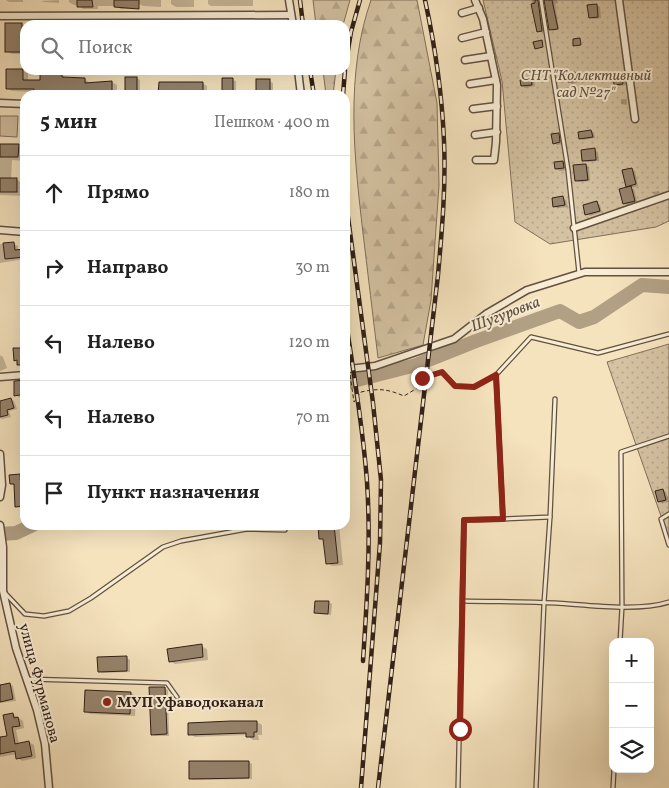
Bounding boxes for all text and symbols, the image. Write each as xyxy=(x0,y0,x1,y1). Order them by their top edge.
search box xyxy=(20,20,350,75)
icon: search xyxy=(38,34,66,62)
text: Поиск xyxy=(78,35,132,61)
park label: СНТ "Коллективный сад №27" xyxy=(521,66,652,104)
text: 5 мин xyxy=(40,108,97,137)
text: Пешком · 400 m xyxy=(214,112,330,134)
icon: ahead xyxy=(40,179,68,207)
text: Прямо xyxy=(87,180,149,206)
text: 180 m xyxy=(289,182,330,204)
icon: right xyxy=(40,254,68,282)
text: Направо xyxy=(87,255,169,281)
text: 30 m xyxy=(295,257,330,279)
water label: Шугуровка xyxy=(468,291,544,338)
icon: left xyxy=(40,329,68,357)
text: Налево xyxy=(87,330,155,356)
text: 120 m xyxy=(288,332,330,354)
route end xyxy=(411,367,434,390)
icon: left xyxy=(40,404,68,432)
text: Налево xyxy=(87,405,155,431)
text: 70 m xyxy=(296,407,330,429)
icon: arrive xyxy=(40,479,68,507)
text: Пункт назначения xyxy=(87,480,260,506)
street label: улица Фурманова xyxy=(12,621,65,746)
map controls xyxy=(609,638,654,773)
button: + xyxy=(609,638,654,683)
button: − xyxy=(609,683,654,728)
place label: МУП Уфаводоканал xyxy=(117,693,264,714)
marker: МУП Уфаводоканал xyxy=(101,696,113,708)
route start xyxy=(449,718,472,741)
button: layers xyxy=(609,728,654,773)

